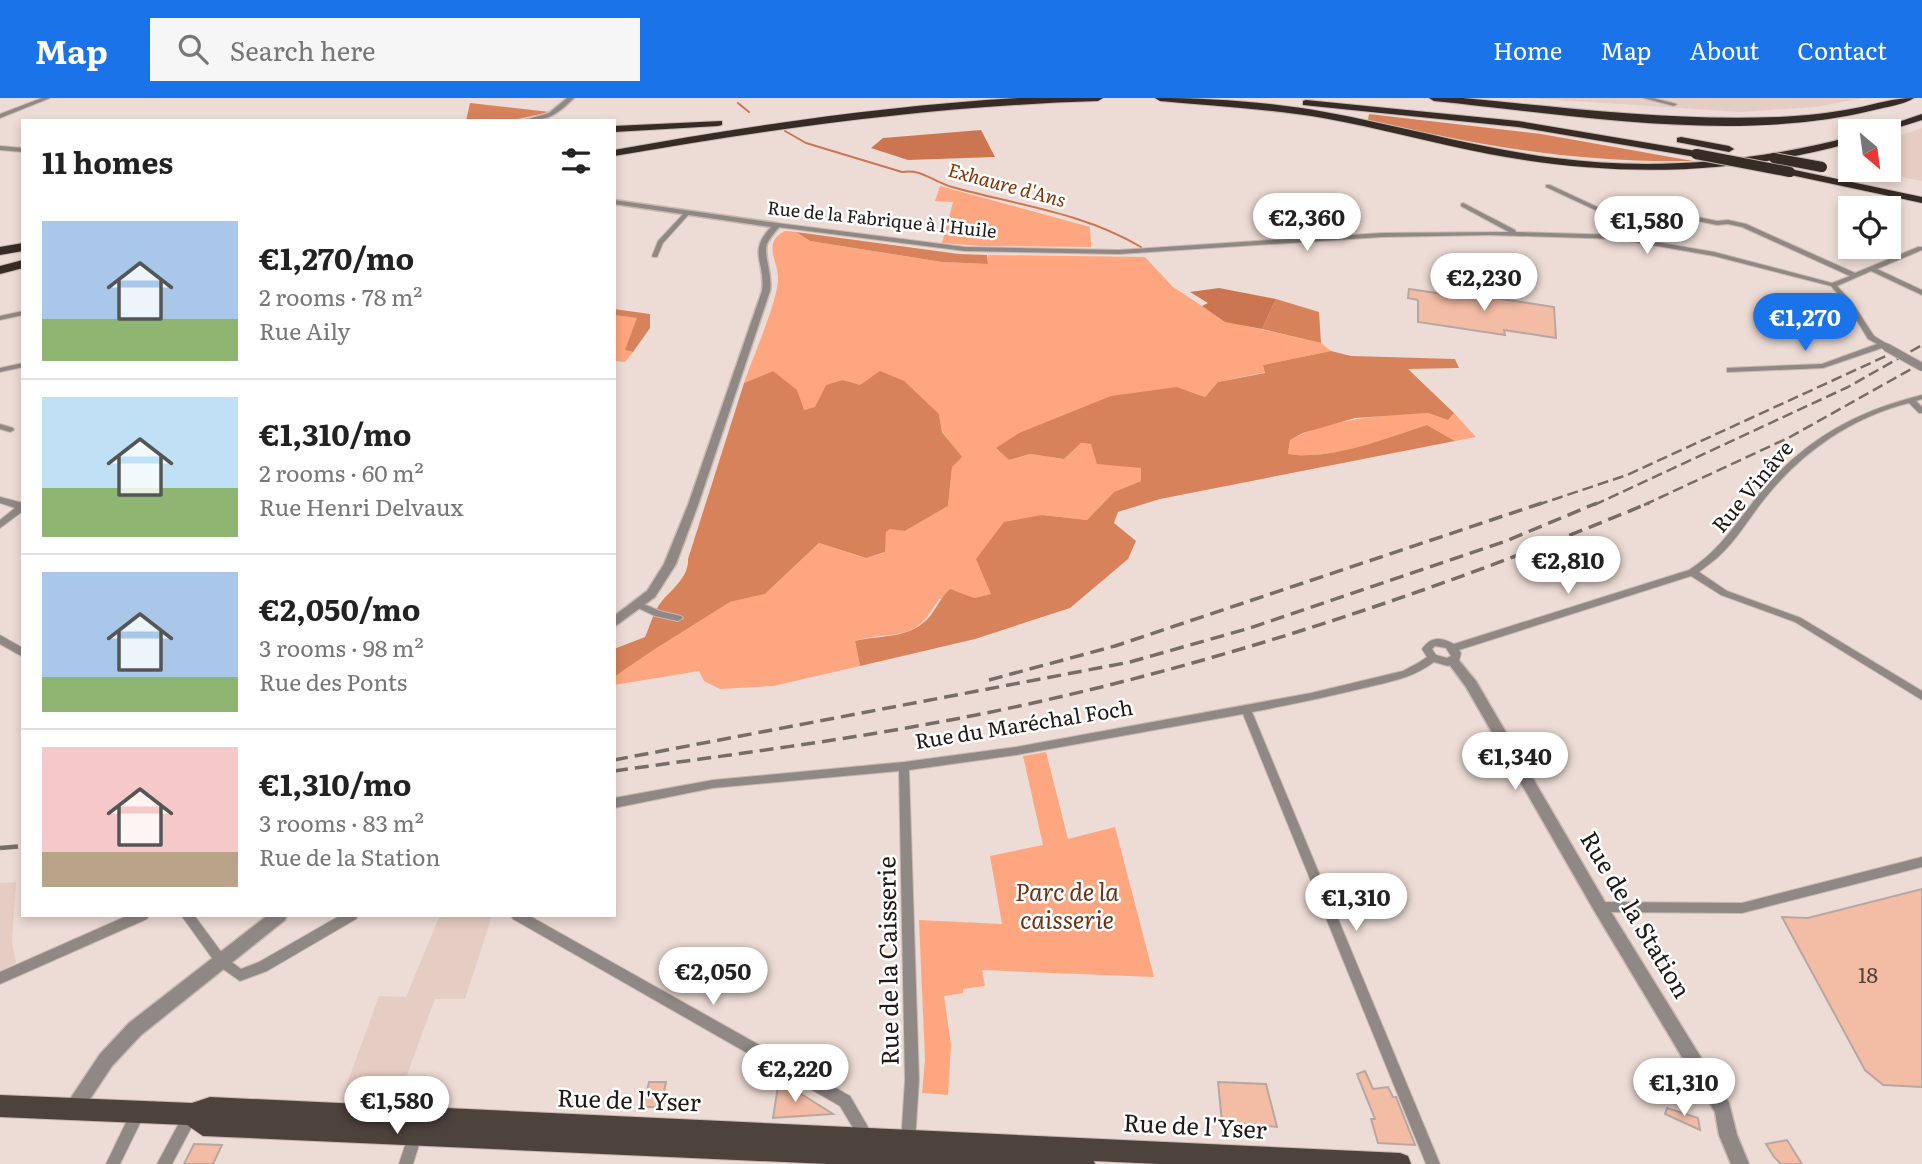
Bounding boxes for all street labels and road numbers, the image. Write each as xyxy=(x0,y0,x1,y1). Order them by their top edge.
street label: Rue de la Fabrique à l'Huile xyxy=(766,193,998,244)
street label: Rue Vinâve xyxy=(1703,432,1799,538)
street label: Rue du Maréchal Foch xyxy=(912,690,1135,755)
street label: Rue de la Station xyxy=(1573,823,1701,1004)
street label: Rue de la Caisserie xyxy=(867,856,906,1066)
street label: Rue de l'Yser xyxy=(557,1079,702,1119)
street label: Rue de l'Yser xyxy=(1122,1103,1269,1146)

